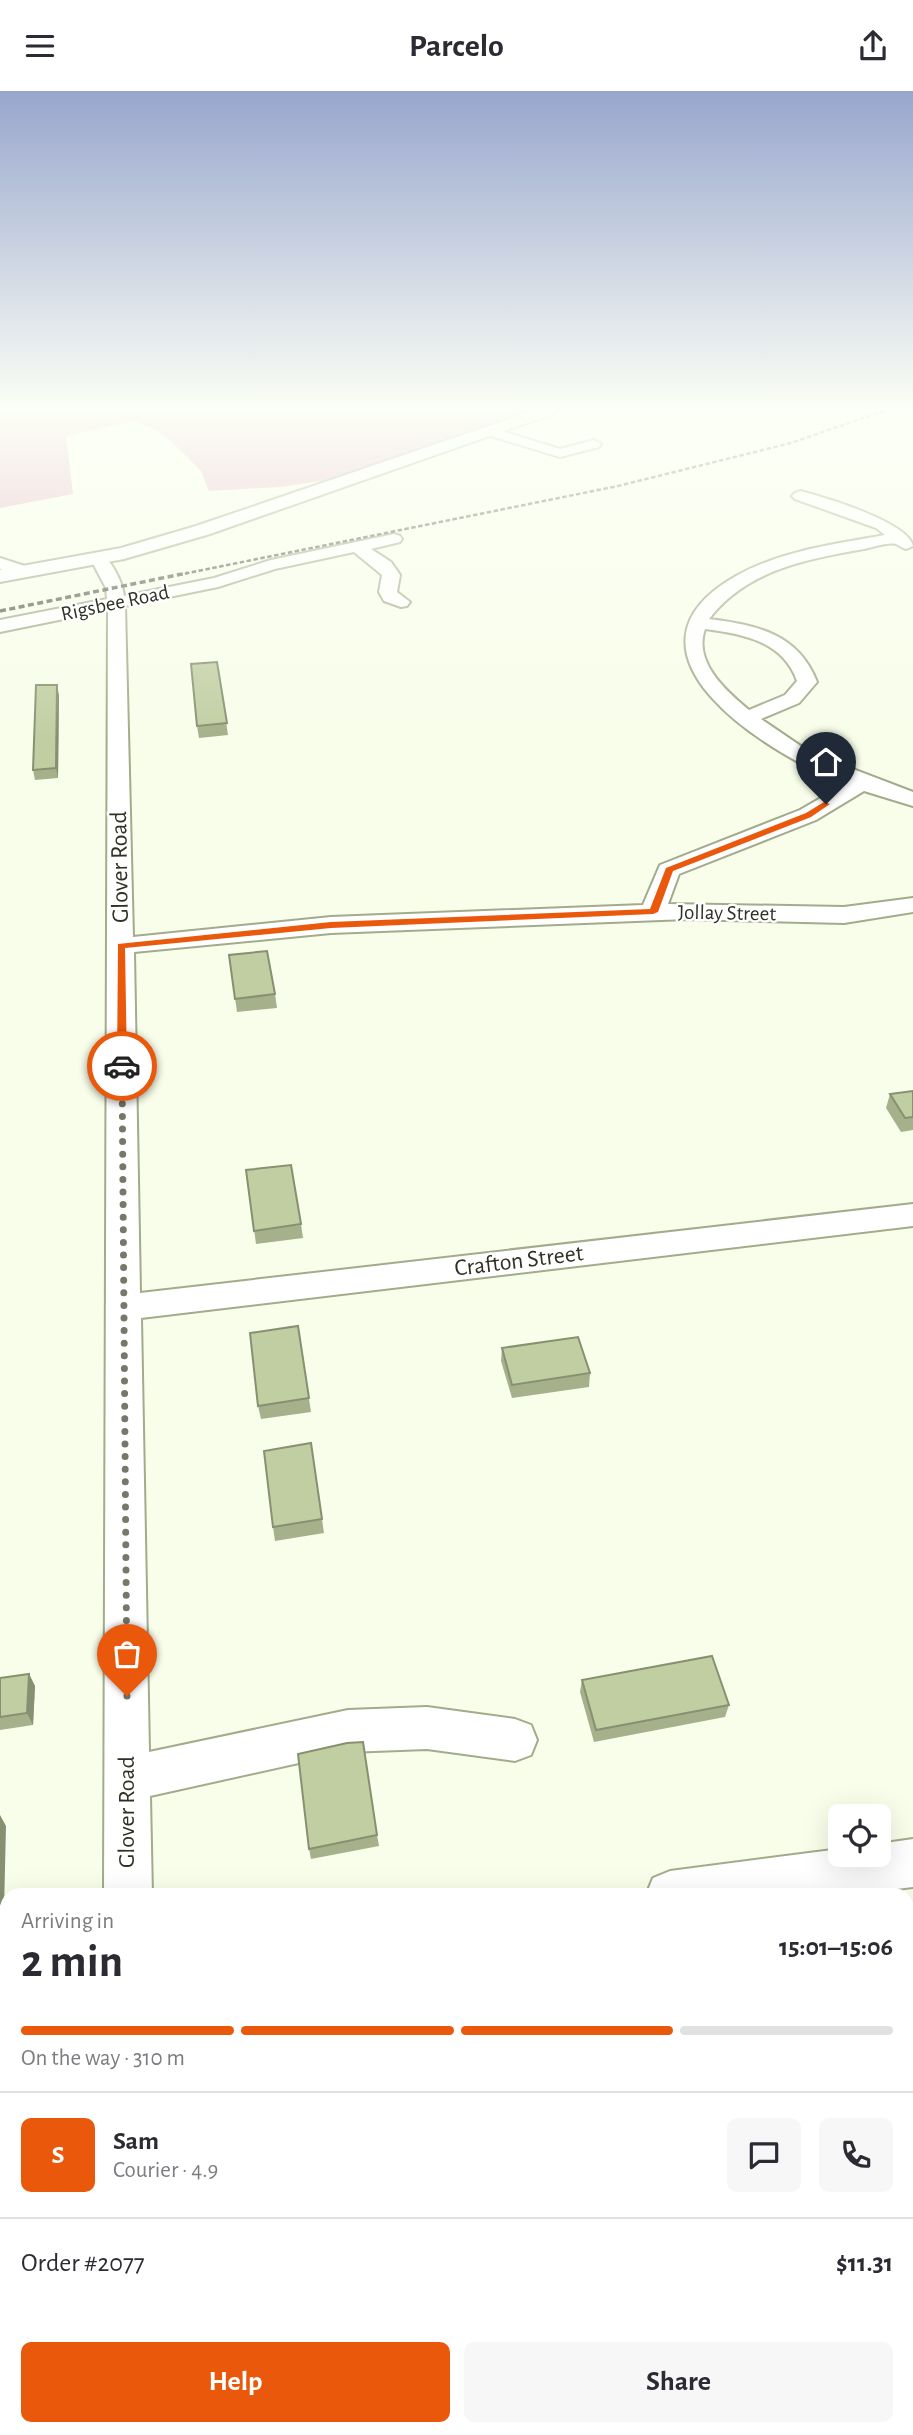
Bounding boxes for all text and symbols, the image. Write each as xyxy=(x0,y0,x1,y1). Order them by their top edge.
icon: menu xyxy=(21,27,59,65)
icon: share xyxy=(854,27,892,65)
text: Parcelo xyxy=(409,30,504,62)
street label: Rigsbee Road xyxy=(59,581,171,625)
pin xyxy=(796,732,856,804)
icon: home xyxy=(807,743,845,781)
street label: Glover Road xyxy=(107,811,133,923)
street label: Jollay Street xyxy=(678,902,777,924)
courier xyxy=(87,1031,157,1101)
icon: car xyxy=(103,1047,141,1085)
street label: Crafton Street xyxy=(453,1241,585,1281)
pin xyxy=(97,1624,157,1696)
icon: bag xyxy=(108,1635,146,1673)
street label: Glover Road xyxy=(115,1756,139,1868)
map controls xyxy=(828,1804,891,1867)
button: locate xyxy=(828,1804,891,1867)
text: Arriving in xyxy=(21,1910,114,1933)
text: 15:01–15:06 xyxy=(779,1934,893,1960)
text: 2 min xyxy=(21,1939,123,1985)
text: On the way · 310 m xyxy=(21,2047,185,2070)
button: chat xyxy=(727,2118,801,2192)
button: phone xyxy=(819,2118,893,2192)
text: Sam xyxy=(113,2128,159,2154)
text: S xyxy=(52,2142,64,2168)
text: Courier · 4.9 xyxy=(113,2159,218,2182)
text: Order #2077 xyxy=(21,2250,145,2276)
text: $11.31 xyxy=(836,2250,893,2276)
button: Help xyxy=(21,2342,450,2422)
button: Share xyxy=(464,2342,893,2422)

